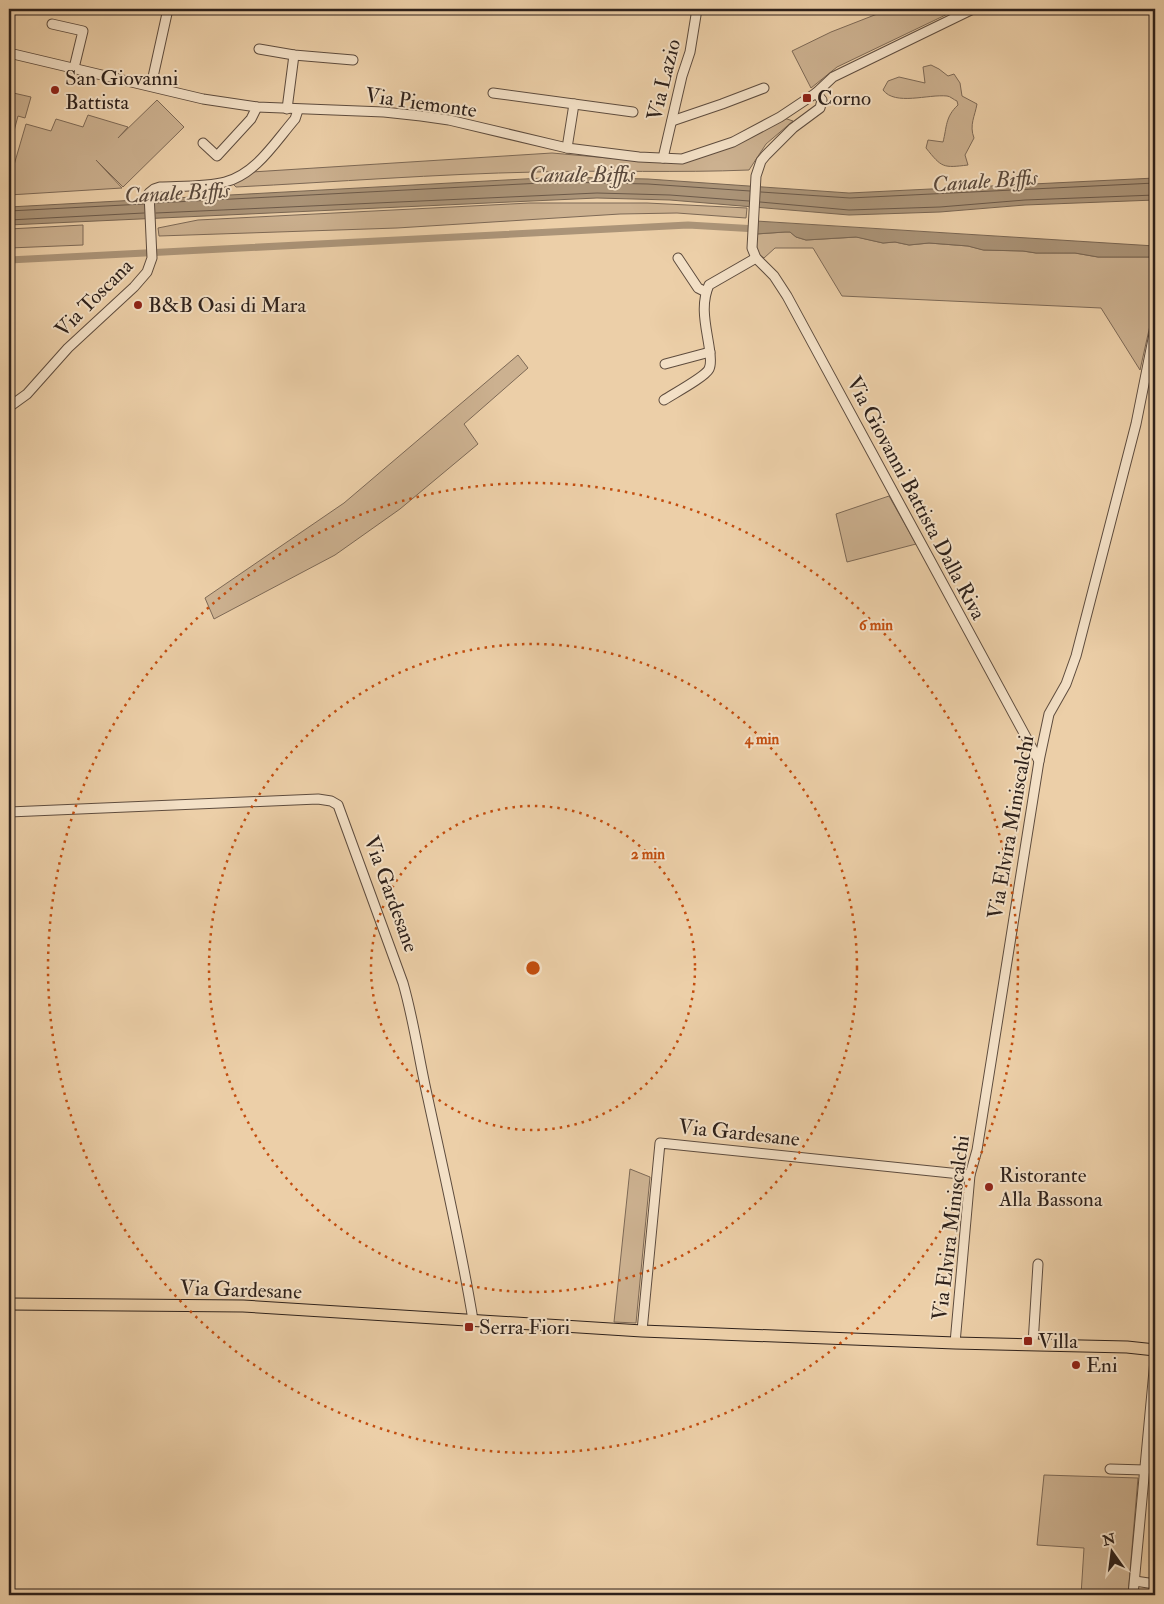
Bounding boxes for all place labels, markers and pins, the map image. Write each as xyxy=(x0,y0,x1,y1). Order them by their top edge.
place label: San Giovanni Battista xyxy=(65,65,179,116)
marker: San Giovanni Battista xyxy=(49,84,61,96)
place label: Corno xyxy=(817,85,871,112)
marker: Corno xyxy=(801,92,813,104)
place label: B&B Oasi di Mara xyxy=(148,292,306,319)
marker: B&B Oasi di Mara xyxy=(132,299,144,311)
centre of rings xyxy=(524,959,542,977)
place label: Ristorante Alla Bassona xyxy=(998,1162,1103,1213)
marker: Ristorante Alla Bassona xyxy=(983,1181,995,1193)
place label: Serra Fiori xyxy=(479,1314,571,1341)
marker: Serra Fiori xyxy=(463,1321,475,1333)
place label: Villa xyxy=(1038,1328,1078,1355)
marker: Villa xyxy=(1022,1335,1034,1347)
place label: Eni xyxy=(1086,1352,1118,1379)
marker: Eni xyxy=(1070,1359,1082,1371)

